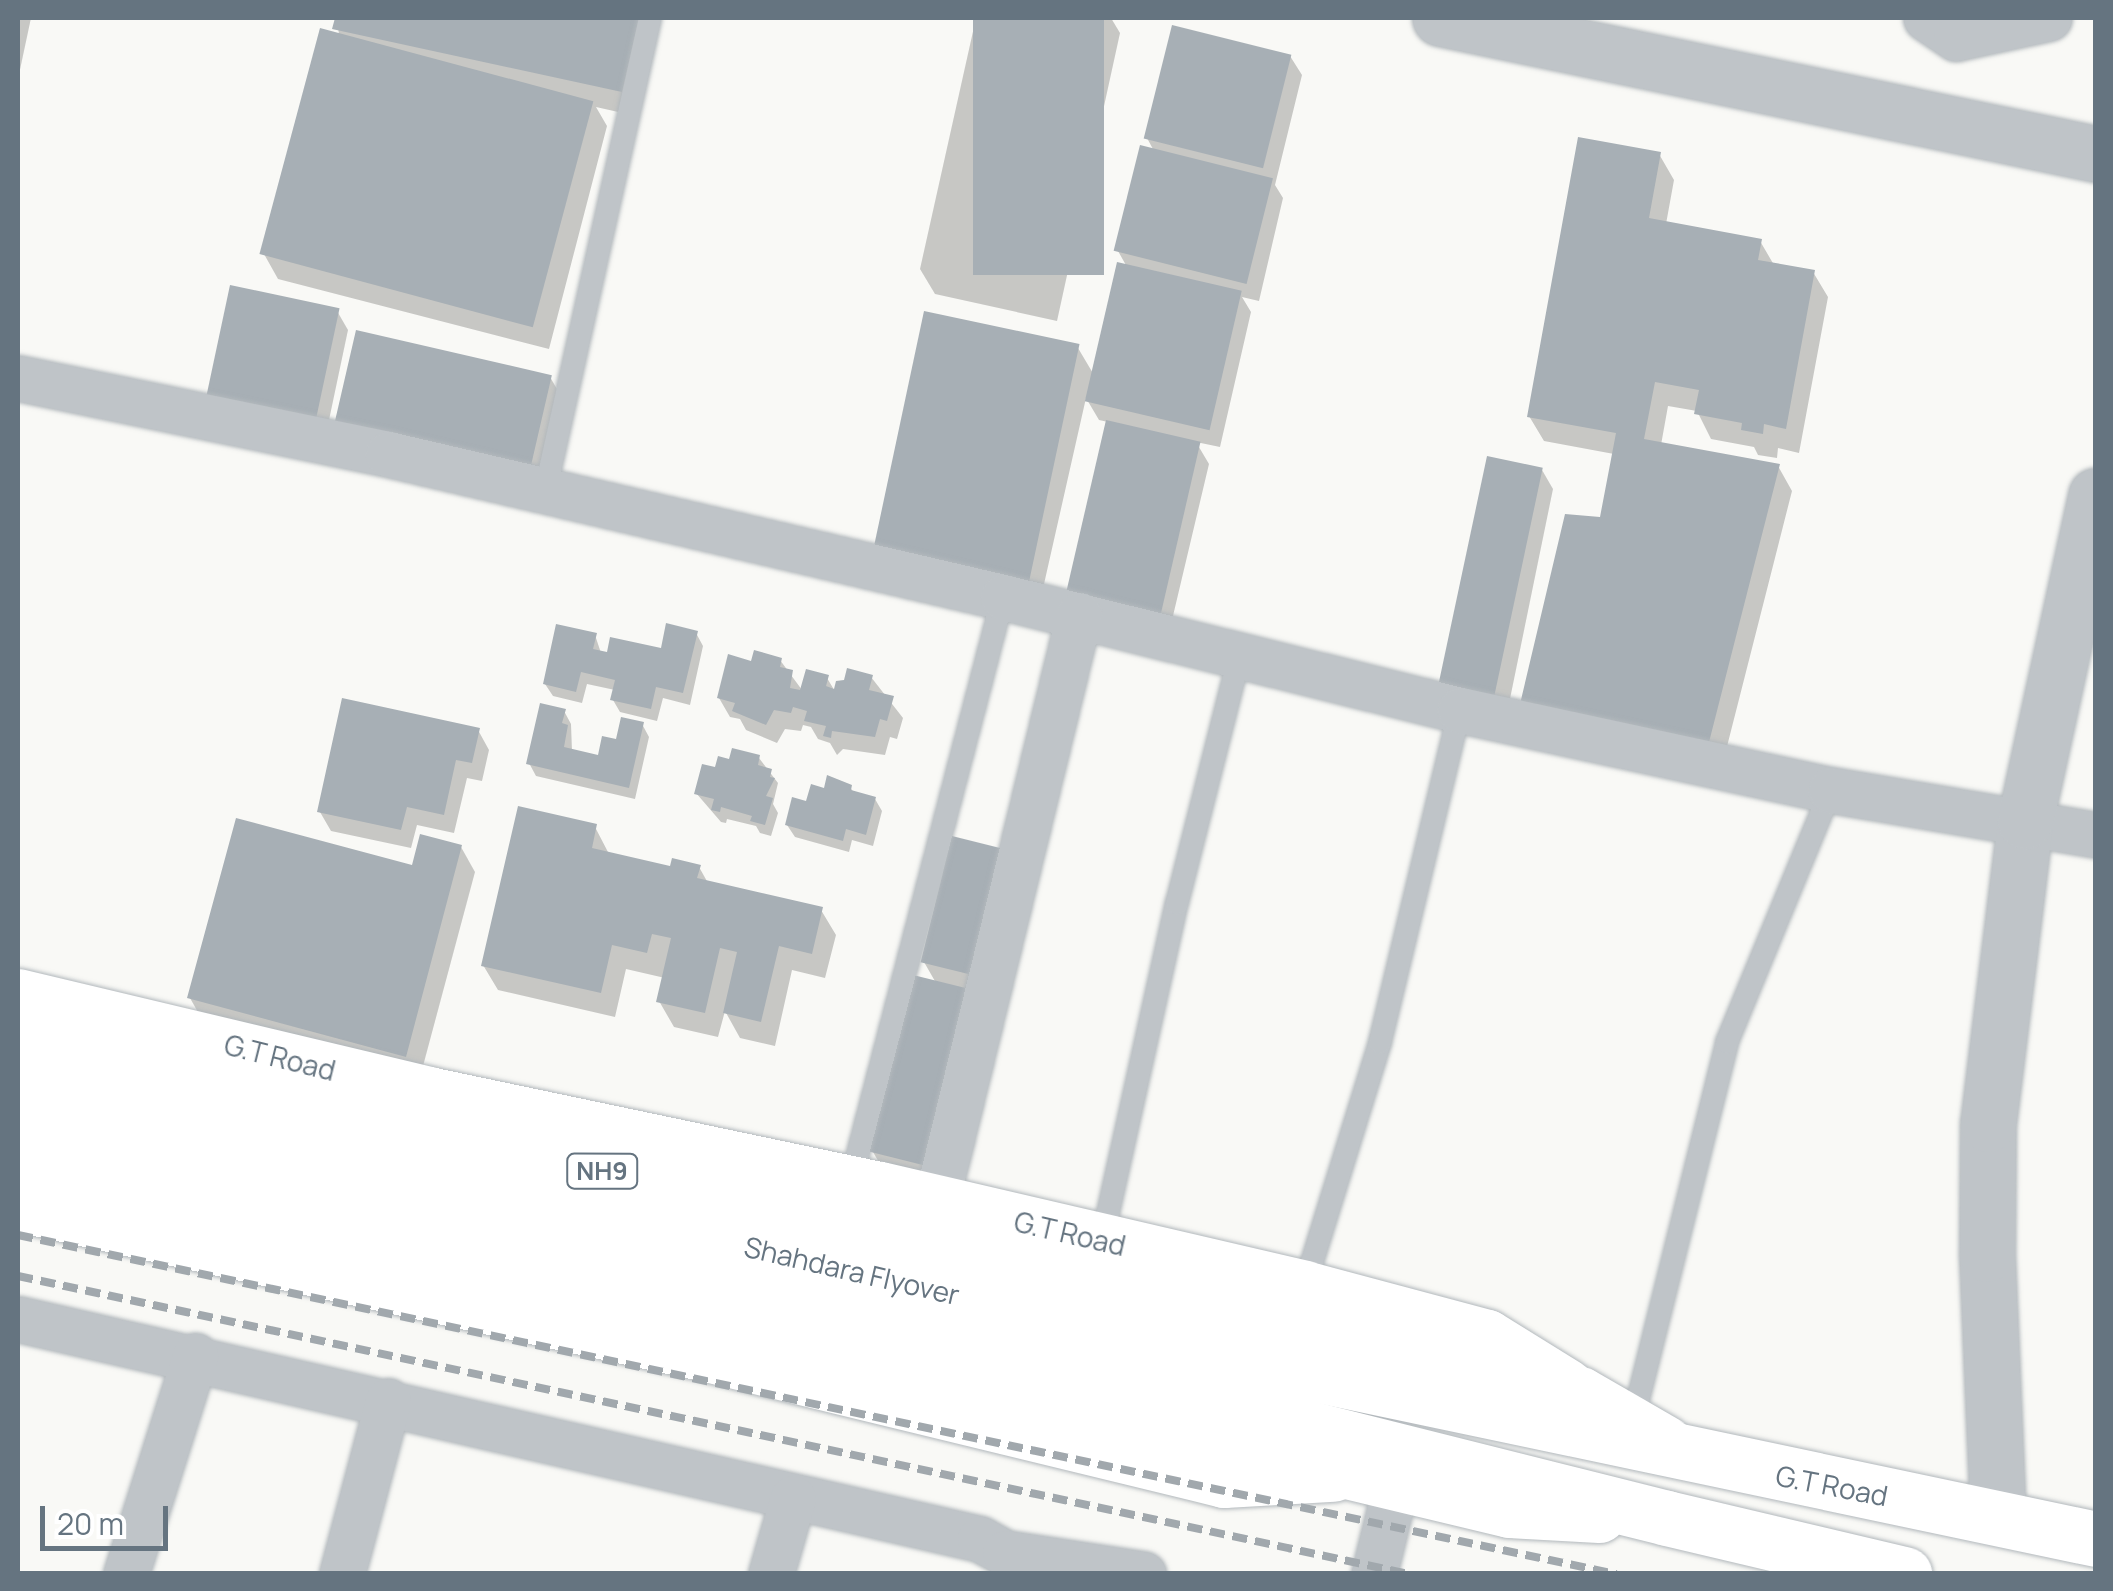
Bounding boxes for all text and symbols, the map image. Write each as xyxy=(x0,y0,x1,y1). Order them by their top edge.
street label: G.T Road xyxy=(221,1027,339,1087)
road number: NH9 xyxy=(564,1151,640,1191)
street label: G.T Road xyxy=(1011,1204,1129,1262)
street label: Shahdara Flyover xyxy=(741,1229,963,1311)
street label: G.T Road xyxy=(1773,1458,1891,1512)
scale bar xyxy=(45,1486,172,1548)
text: 20 m xyxy=(57,1503,124,1544)

